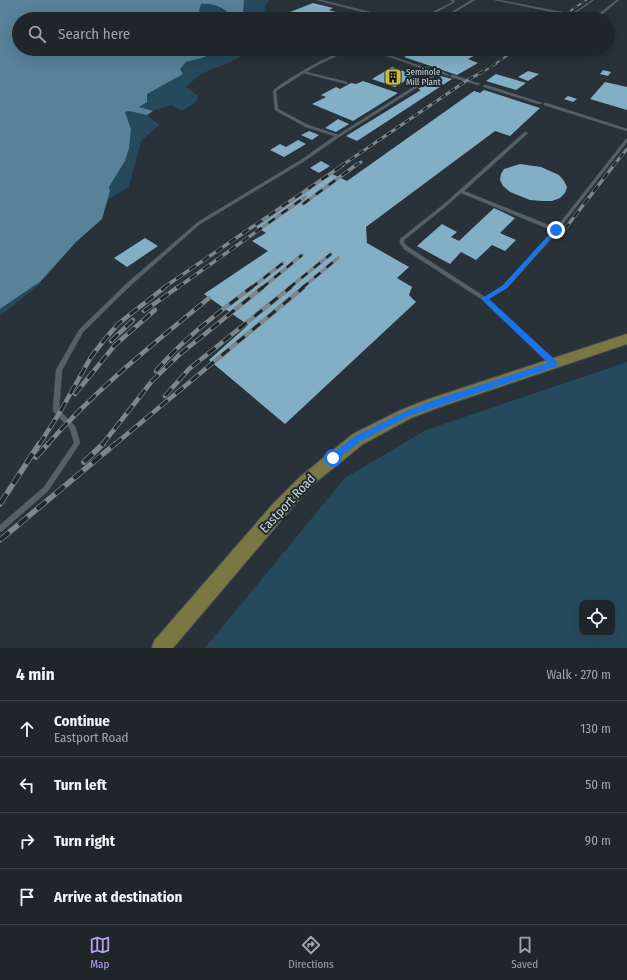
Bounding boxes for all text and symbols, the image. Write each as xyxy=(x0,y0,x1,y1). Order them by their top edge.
search box xyxy=(12,12,615,56)
icon: search xyxy=(26,23,48,45)
text: Search here xyxy=(58,25,130,43)
building icon: Seminole Mill Plant xyxy=(383,67,403,87)
place label: Seminole Mill Plant xyxy=(406,67,441,87)
route end xyxy=(547,221,565,239)
route start xyxy=(324,449,342,467)
street label: Eastport Road xyxy=(256,471,318,536)
map controls xyxy=(579,600,615,636)
button: locate xyxy=(579,600,615,636)
text: 4 min xyxy=(16,664,55,685)
text: Walk · 270 m xyxy=(546,667,611,682)
text: Continue xyxy=(54,712,110,730)
icon: ahead xyxy=(16,718,38,740)
text: 130 m xyxy=(580,721,611,736)
text: Eastport Road xyxy=(54,730,129,745)
icon: left xyxy=(16,774,38,796)
text: Turn left xyxy=(54,776,107,794)
text: 50 m xyxy=(585,777,611,792)
icon: right xyxy=(16,830,38,852)
text: Turn right xyxy=(54,832,115,850)
text: 90 m xyxy=(585,833,611,848)
icon: arrive xyxy=(16,886,38,908)
text: Arrive at destination xyxy=(54,888,182,906)
tab: Map xyxy=(89,934,111,971)
tab: Directions xyxy=(288,934,334,971)
tab: Saved xyxy=(511,934,538,971)

